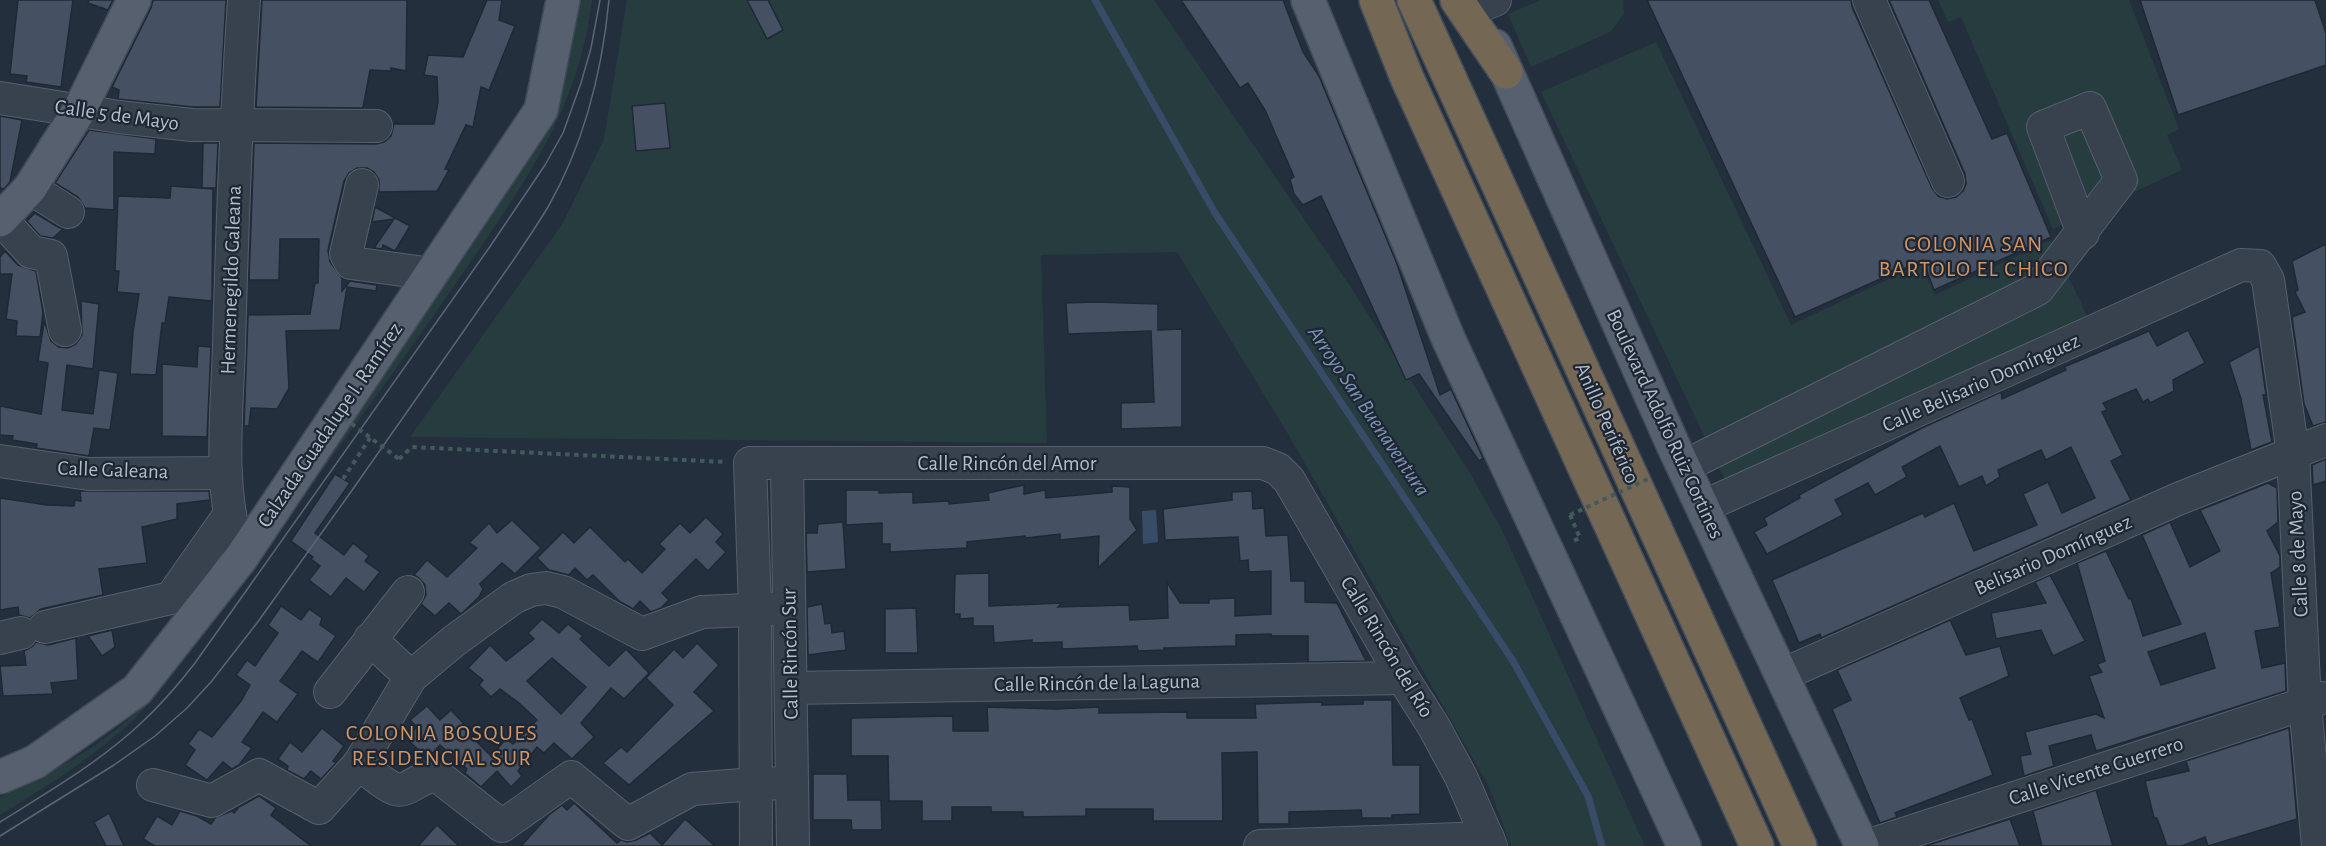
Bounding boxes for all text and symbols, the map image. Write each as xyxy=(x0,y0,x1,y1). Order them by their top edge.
street label: Calle 5 de Mayo xyxy=(54,96,180,134)
street label: Hermenegildo Galeana xyxy=(217,185,245,375)
district label: COLONIA SAN BARTOLO EL CHICO xyxy=(1879,233,2069,280)
street label: Boulevard Adolfo Ruiz Cortines xyxy=(1603,306,1727,542)
street label: Calzada Guadalupe I. Ramírez xyxy=(254,319,406,531)
water label: Arroyo San Buenaventura xyxy=(1303,321,1434,500)
street label: Calle Belisario Domínguez xyxy=(1879,330,2083,436)
street label: Anillo Periférico xyxy=(1571,360,1643,486)
street label: Calle Rincón del Amor xyxy=(917,453,1097,474)
street label: Calle Galeana xyxy=(57,458,169,482)
street label: Calle 8 de Mayo xyxy=(2284,490,2312,618)
street label: Belisario Domínguez xyxy=(1971,511,2135,599)
street label: Calle Rincón del Río xyxy=(1337,573,1437,721)
street label: Calle Rincón Sur xyxy=(778,588,802,720)
street label: Calle Rincón de la Laguna xyxy=(994,671,1201,695)
district label: COLONIA BOSQUES RESIDENCIAL SUR xyxy=(346,722,538,769)
street label: Calle Vicente Guerrero xyxy=(2006,733,2186,809)

